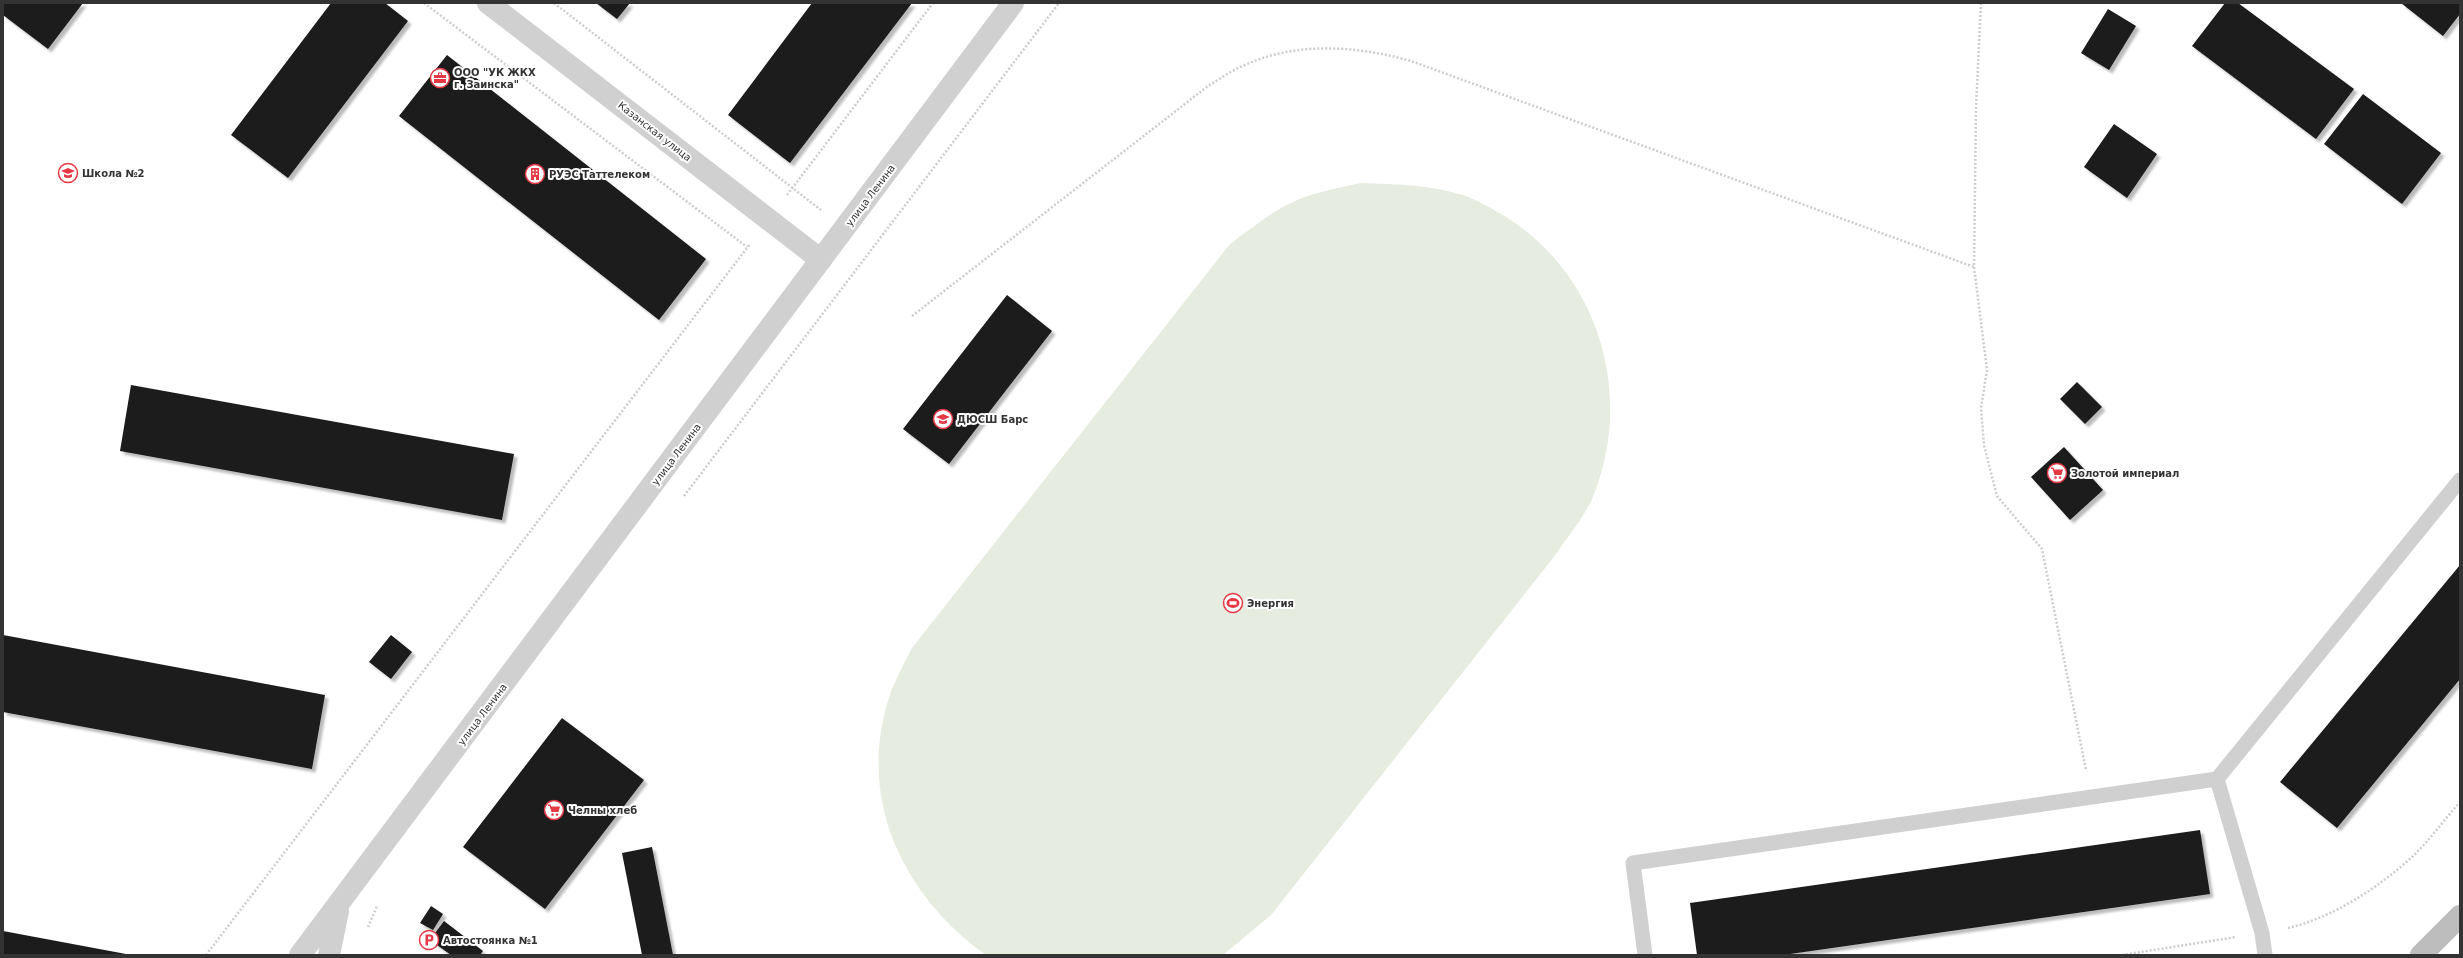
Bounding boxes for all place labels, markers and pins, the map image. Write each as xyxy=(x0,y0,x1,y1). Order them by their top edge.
office icon: ООО "УК ЖКХ г. Заинска" xyxy=(429,67,451,89)
place label: ООО "УК ЖКХ г. Заинска" xyxy=(454,67,536,90)
school or university icon: Школа №2 xyxy=(57,162,79,184)
building icon: РУЭС Таттелеком xyxy=(524,163,546,185)
place label: Школа №2 xyxy=(82,168,145,179)
place label: РУЭС Таттелеком xyxy=(549,169,650,180)
school or university icon: ДЮСШ Барс xyxy=(932,408,954,430)
place label: ДЮСШ Барс xyxy=(957,414,1028,425)
supermarket icon: Золотой империал xyxy=(2046,462,2068,484)
place label: Золотой империал xyxy=(2071,468,2179,479)
sports icon: Энергия xyxy=(1222,592,1244,614)
place label: Энергия xyxy=(1247,598,1294,609)
supermarket icon: Челны хлеб xyxy=(543,799,565,821)
place label: Челны хлеб xyxy=(568,805,637,816)
parking icon: Автостоянка №1 xyxy=(418,929,440,951)
place label: Автостоянка №1 xyxy=(443,935,538,946)

